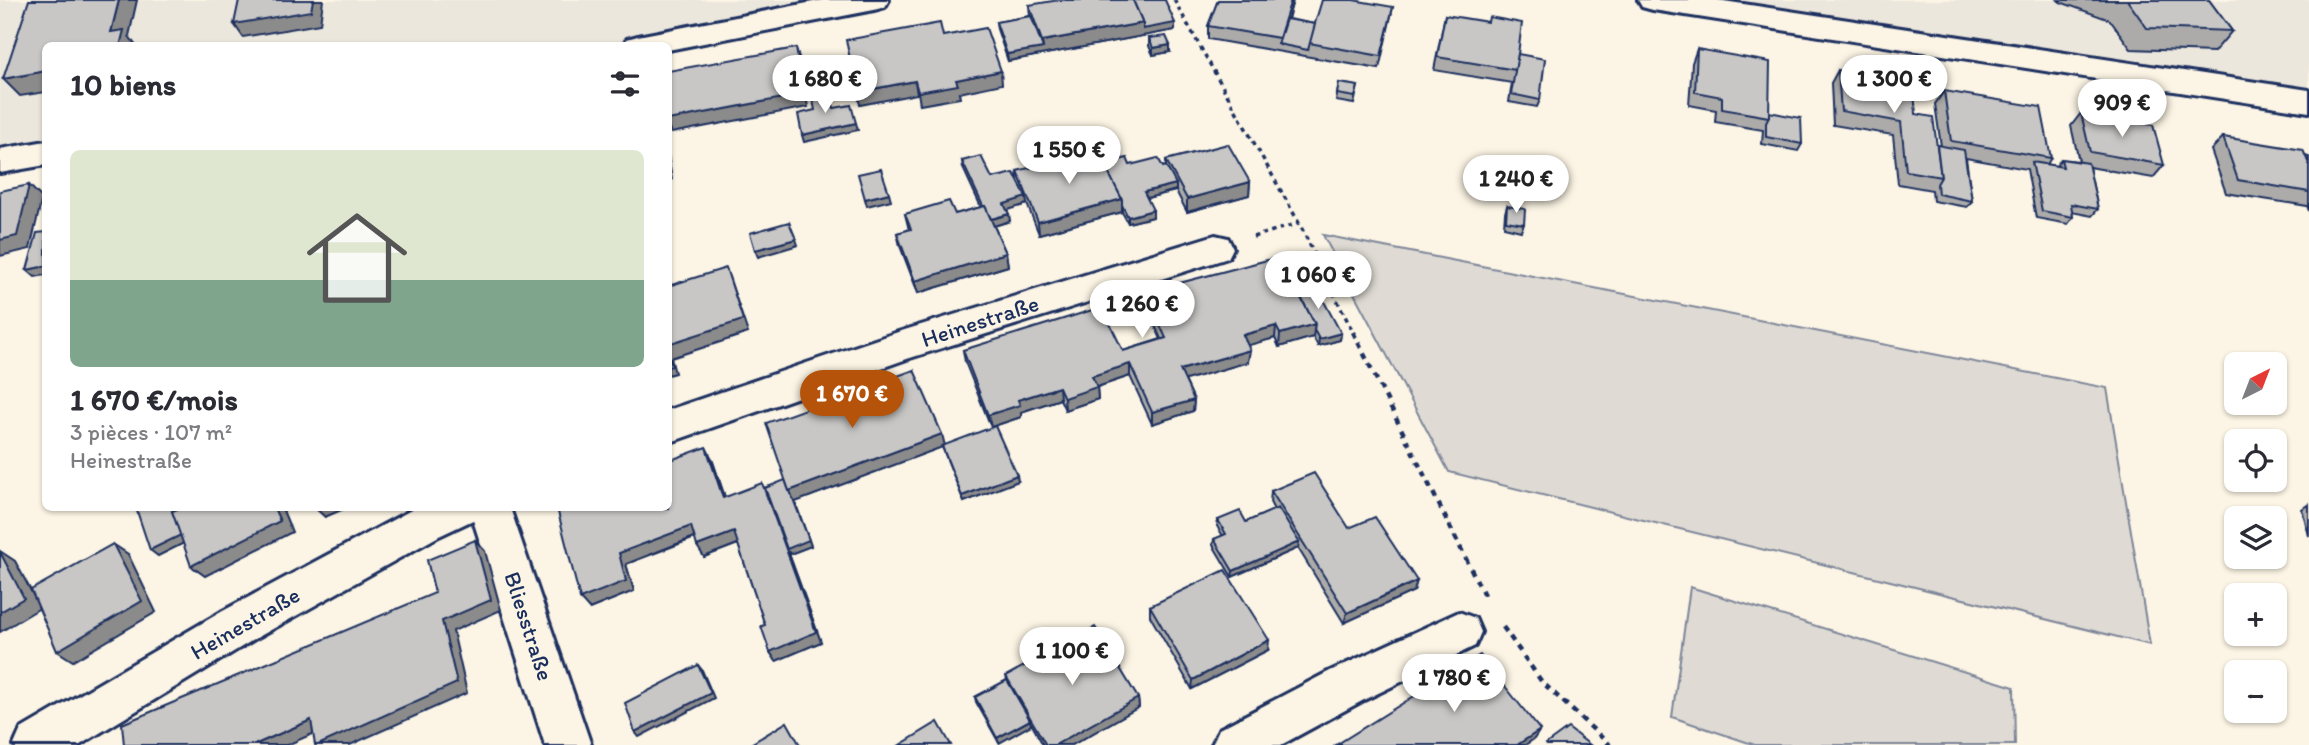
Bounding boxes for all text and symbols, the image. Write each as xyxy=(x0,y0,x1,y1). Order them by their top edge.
pin: 1 680 € xyxy=(760,55,890,115)
pin: 1 300 € xyxy=(1829,55,1959,115)
text: 1 680 € xyxy=(788,64,862,92)
text: 1 300 € xyxy=(1856,64,1932,92)
icon: filters xyxy=(606,65,644,103)
text: 10 biens xyxy=(70,66,176,103)
pin: 909 € xyxy=(2073,80,2171,139)
text: 909 € xyxy=(2094,88,2150,116)
pin: 1 550 € xyxy=(1004,127,1134,186)
text: 1 550 € xyxy=(1033,135,1105,163)
pin: 1 240 € xyxy=(1451,156,1581,215)
text: 1 240 € xyxy=(1479,164,1553,192)
icon: home xyxy=(294,195,420,321)
pin: 1 060 € xyxy=(1253,252,1383,311)
text: 1 060 € xyxy=(1281,260,1355,288)
pin: 1 260 € xyxy=(1077,280,1207,340)
street label: Heinestraße xyxy=(918,289,1042,353)
text: 1 260 € xyxy=(1106,289,1178,317)
north arrow xyxy=(2224,352,2287,415)
map controls xyxy=(2224,352,2287,723)
pin: 1 670 € xyxy=(787,370,917,430)
text: 1 670 € xyxy=(816,379,888,407)
text: 1 670 €/mois xyxy=(70,381,238,418)
text: 3 pièces · 107 m² xyxy=(70,418,232,446)
button: locate xyxy=(2224,429,2287,492)
text: Heinestraße xyxy=(70,446,192,474)
button: layers xyxy=(2224,506,2287,569)
street label: Bliesstraße xyxy=(498,568,560,684)
street label: Heinestraße xyxy=(185,580,305,666)
button: + xyxy=(2224,583,2287,646)
pin: 1 100 € xyxy=(1007,628,1137,687)
text: 1 100 € xyxy=(1035,636,1109,664)
pin: 1 780 € xyxy=(1389,654,1519,714)
button: − xyxy=(2224,660,2287,723)
text: 1 780 € xyxy=(1418,663,1490,691)

